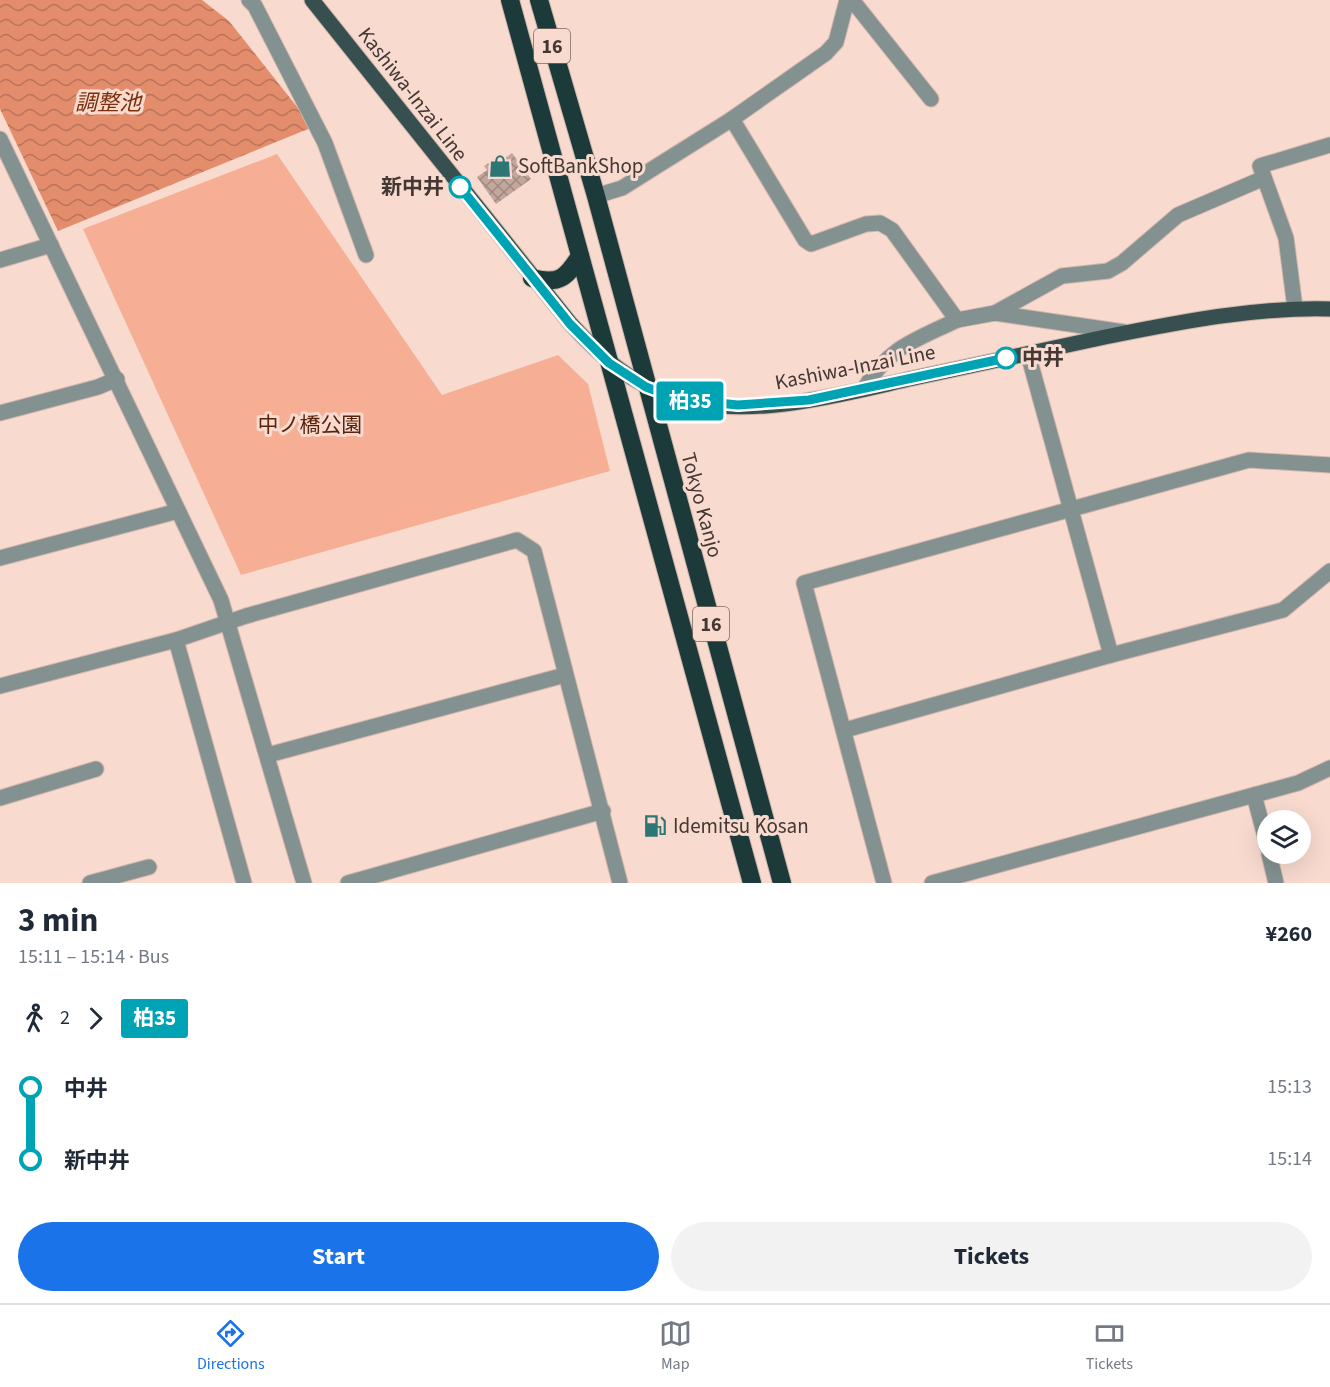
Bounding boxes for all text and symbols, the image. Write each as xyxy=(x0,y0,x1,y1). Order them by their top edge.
street label: Kashiwa-Inzai Line xyxy=(351,21,475,167)
road number: 16 xyxy=(534,29,570,63)
water label: 調整池 xyxy=(75,87,143,119)
place label: SoftBankShop xyxy=(518,151,644,181)
shop icon: SoftBankShop xyxy=(487,153,513,179)
place label: 新中井 xyxy=(381,172,444,202)
marker: 新中井 xyxy=(449,176,471,198)
street label: Kashiwa-Inzai Line xyxy=(772,337,938,397)
place label: 中井 xyxy=(1022,343,1064,373)
marker: 中井 xyxy=(995,347,1017,369)
line badge: 柏35 xyxy=(656,382,724,420)
text: 柏35 xyxy=(668,386,712,416)
park label: 中ノ橋公園 xyxy=(258,410,363,440)
street label: Tokyo Kanjo xyxy=(674,449,730,561)
road number: 16 xyxy=(693,607,729,641)
map controls xyxy=(1257,810,1311,864)
button: layers xyxy=(1257,810,1311,864)
place label: Idemitsu Kosan xyxy=(673,811,809,841)
fuel station icon: Idemitsu Kosan xyxy=(642,813,668,839)
text: 3 min xyxy=(18,897,98,944)
text: ¥260 xyxy=(1266,918,1312,950)
text: 15:11 – 15:14 · Bus xyxy=(18,943,169,971)
icon: walk xyxy=(18,1002,51,1035)
icon: forward xyxy=(79,1002,112,1035)
text: 柏35 xyxy=(133,1003,176,1033)
text: 2 xyxy=(60,1004,70,1032)
text: 中井 xyxy=(64,1073,108,1105)
text: 15:13 xyxy=(1267,1073,1312,1101)
text: 新中井 xyxy=(64,1145,130,1177)
text: 15:14 xyxy=(1267,1145,1312,1173)
button: Start xyxy=(18,1222,659,1291)
button: Tickets xyxy=(671,1222,1312,1291)
tab: Directions xyxy=(197,1317,265,1375)
tab: Map xyxy=(659,1317,692,1375)
tab: Tickets xyxy=(1086,1317,1133,1375)

